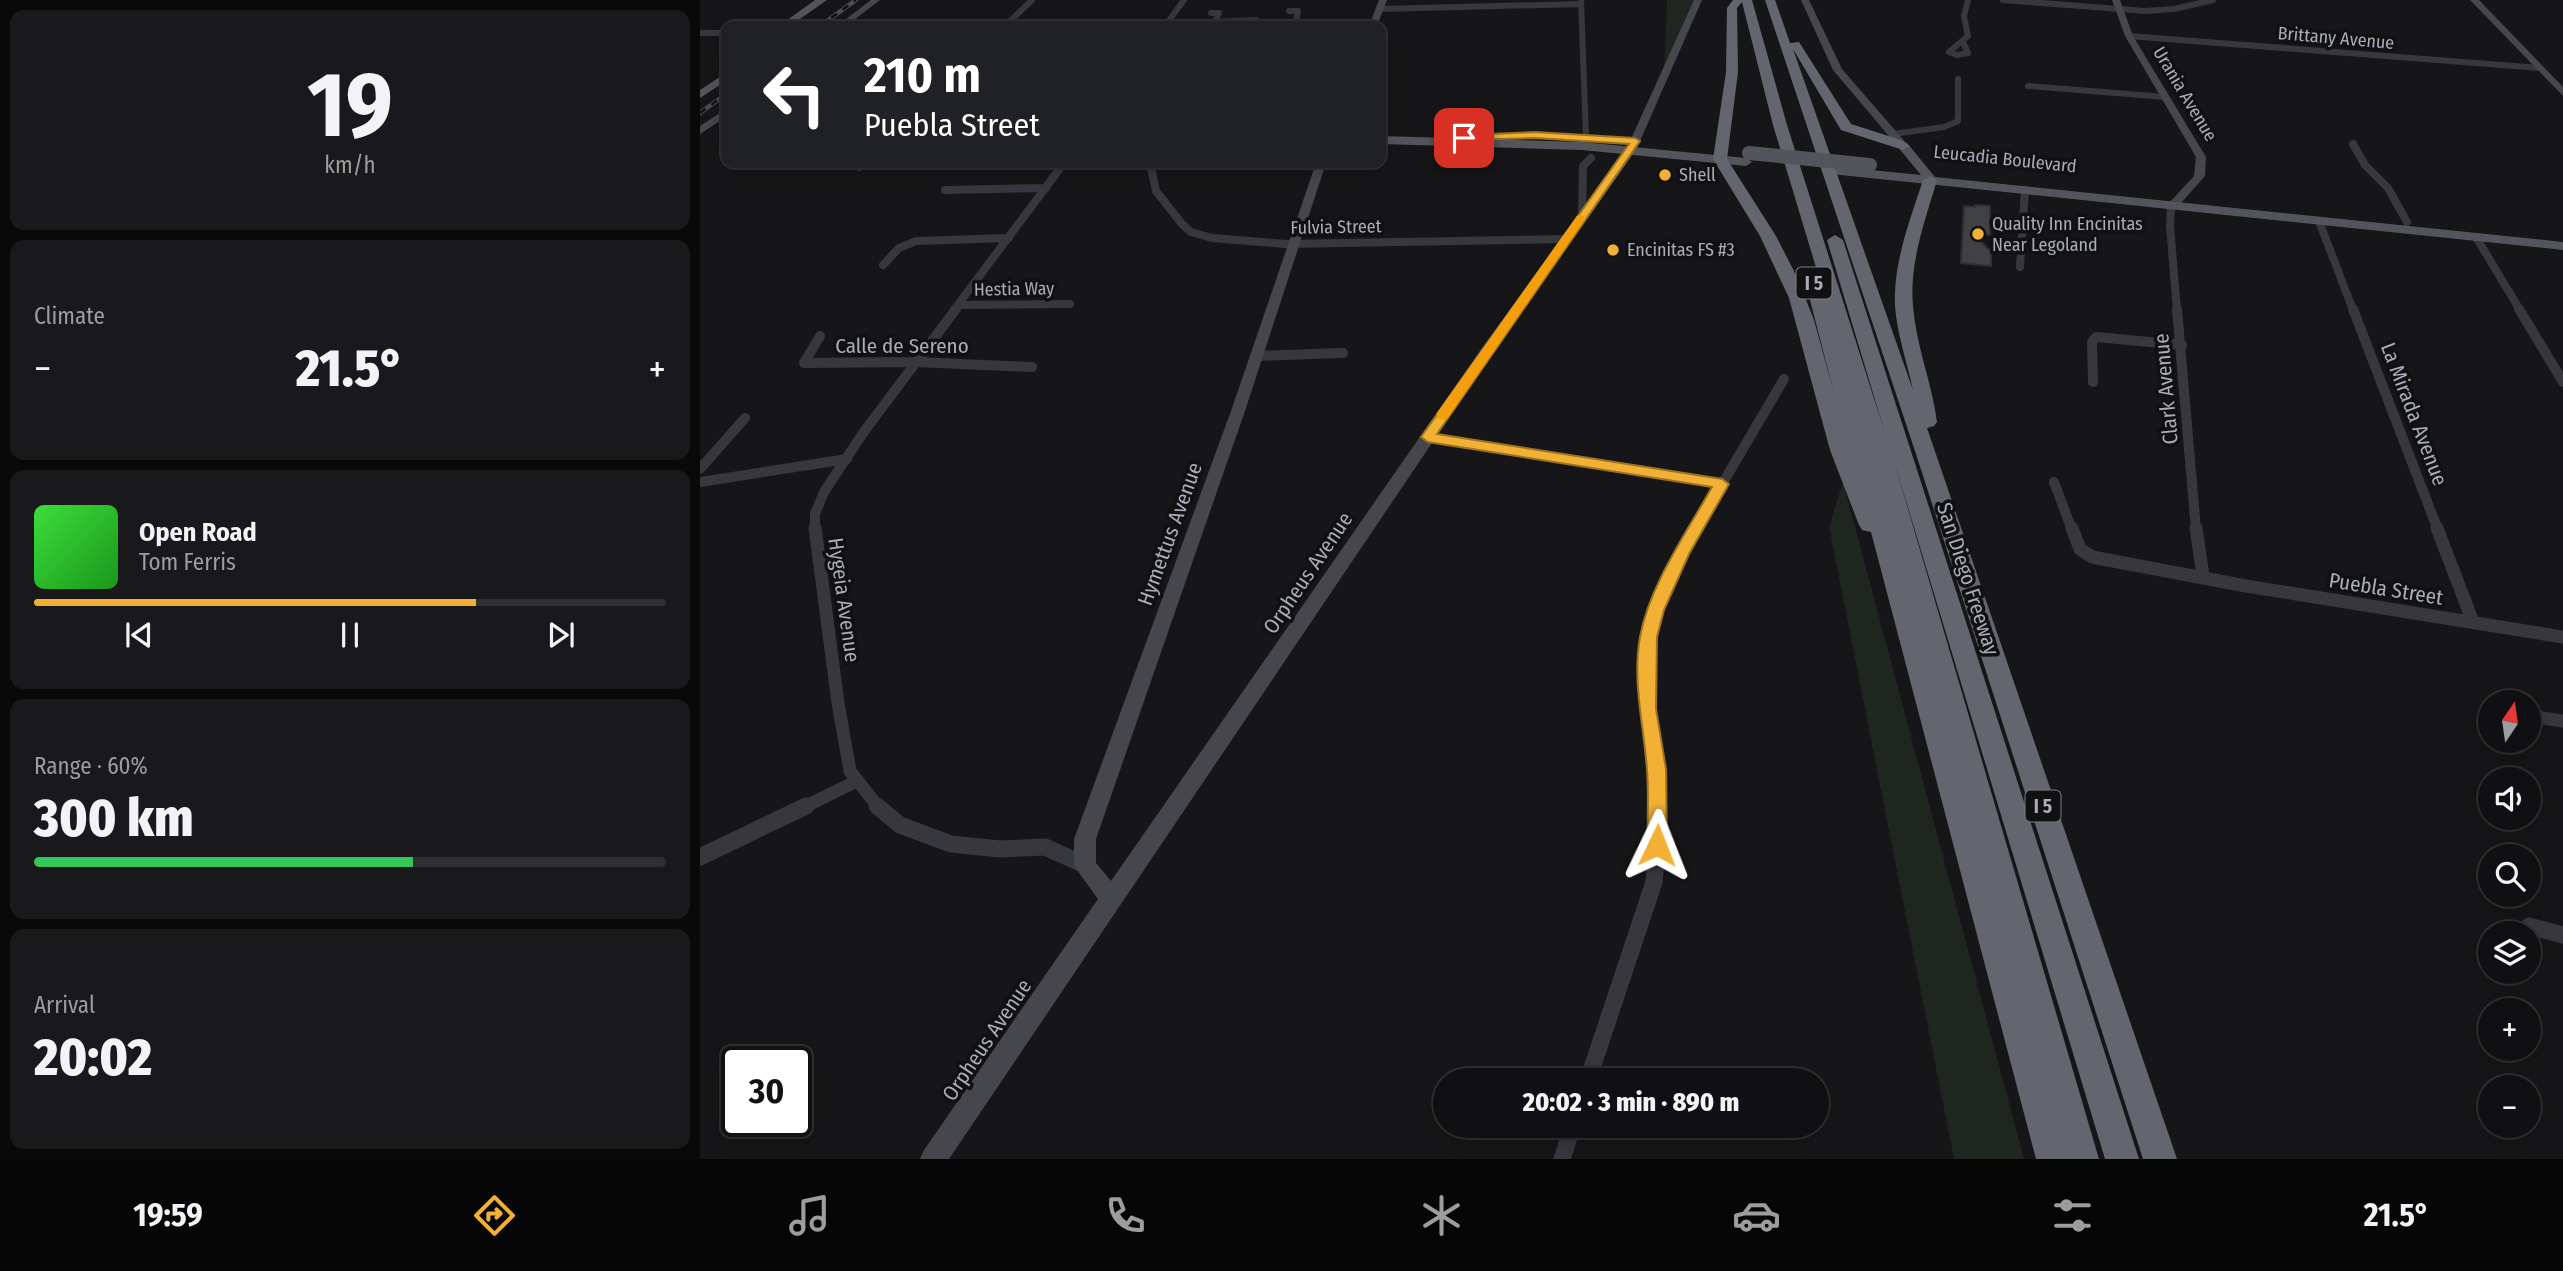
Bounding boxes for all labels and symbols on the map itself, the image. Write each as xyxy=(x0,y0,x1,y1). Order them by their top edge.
street label: Brittany Avenue xyxy=(2277,22,2395,54)
street label: Urania Avenue xyxy=(2148,43,2222,145)
pin xyxy=(1434,108,1494,168)
street label: Leucadia Boulevard xyxy=(1932,141,2078,177)
place label: Shell xyxy=(1679,164,1716,186)
marker: Shell xyxy=(1657,167,1673,183)
place label: Quality Inn Encinitas Near Legoland xyxy=(1992,213,2143,256)
street label: Fulvia Street xyxy=(1290,215,1382,239)
marker: Quality Inn Encinitas Near Legoland xyxy=(1970,226,1986,242)
place label: Encinitas FS #3 xyxy=(1627,239,1735,261)
marker: Encinitas FS #3 xyxy=(1605,242,1621,258)
road number: I 5 xyxy=(1796,268,1832,298)
street label: Hestia Way xyxy=(974,277,1054,301)
street label: Clark Avenue xyxy=(2148,332,2184,446)
street label: Calle de Sereno xyxy=(835,333,969,359)
street label: La Mirada Avenue xyxy=(2375,339,2453,489)
street label: Hymettus Avenue xyxy=(1132,459,1208,609)
street label: San Diego Freeway xyxy=(1931,499,2005,659)
street label: Orpheus Avenue xyxy=(1258,507,1358,639)
street label: Hygeia Avenue xyxy=(822,536,866,664)
street label: Puebla Street xyxy=(2327,567,2445,611)
north arrow xyxy=(2478,690,2541,752)
road number: I 5 xyxy=(2026,790,2060,821)
position arrow xyxy=(1620,808,1694,882)
street label: Orpheus Avenue xyxy=(937,974,1037,1106)
speed limit sign: 30 xyxy=(721,1046,812,1137)

